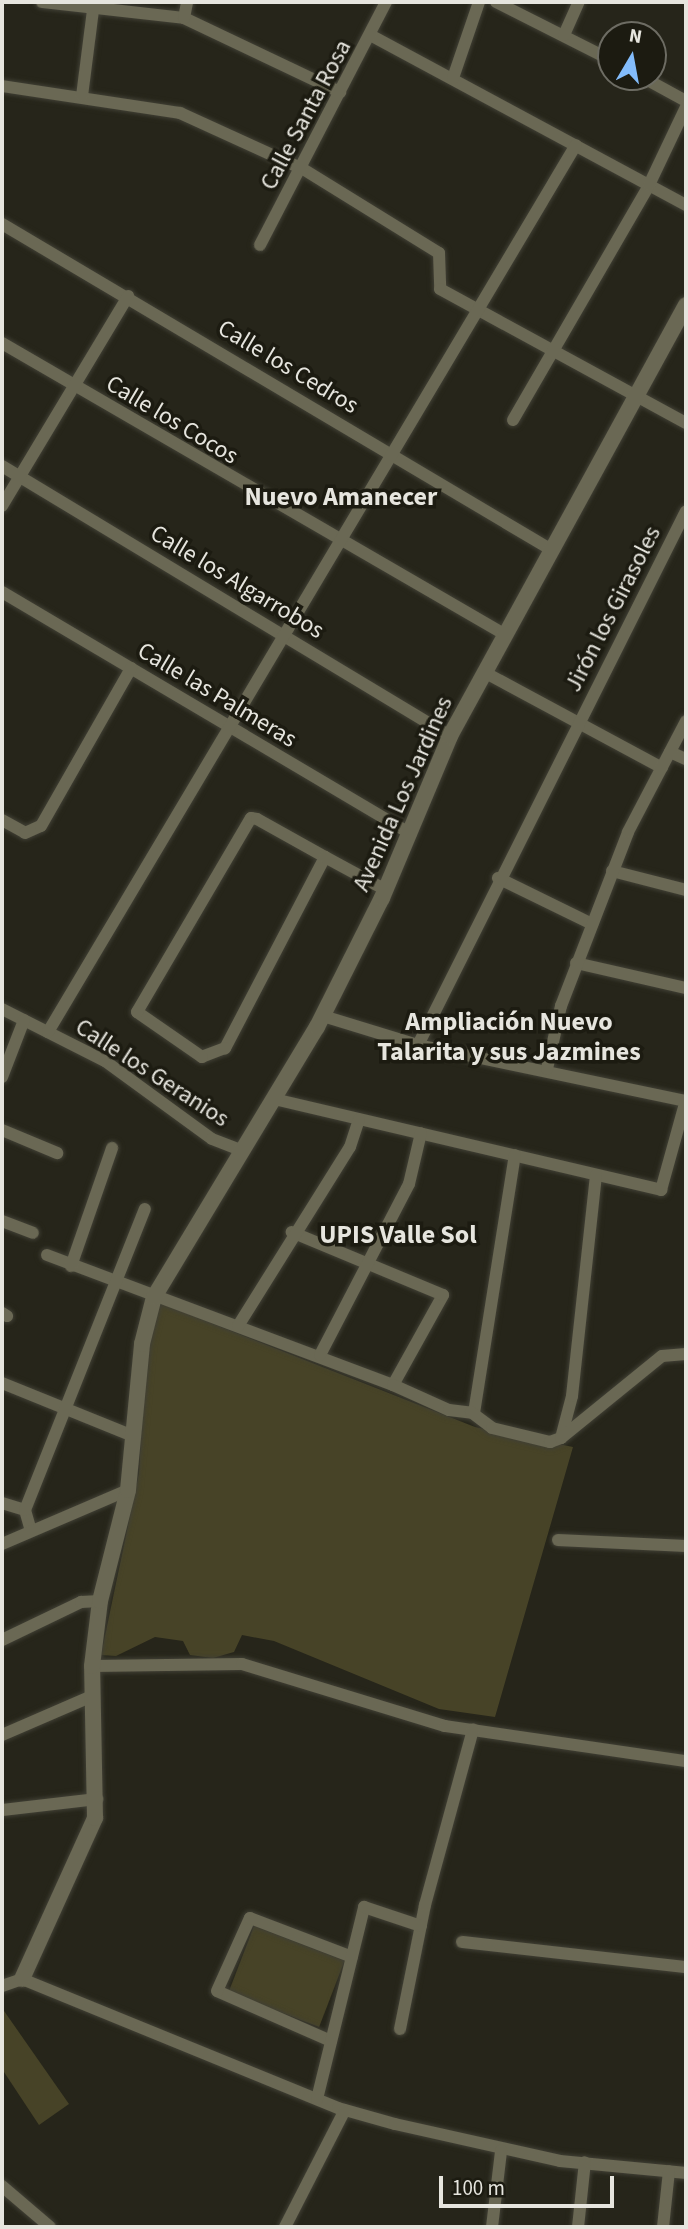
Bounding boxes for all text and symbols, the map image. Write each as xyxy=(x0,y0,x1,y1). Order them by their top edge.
north arrow xyxy=(597,21,667,91)
text: N xyxy=(627,22,644,51)
street label: Calle Santa Rosa xyxy=(254,35,358,195)
street label: Calle los Cedros xyxy=(213,314,363,420)
street label: Calle los Cocos xyxy=(101,369,243,471)
district label: Nuevo Amanecer xyxy=(245,481,437,513)
street label: Calle los Algarrobos xyxy=(145,519,329,645)
street label: Jirón los Girasoles xyxy=(559,521,667,697)
street label: Calle las Palmeras xyxy=(132,636,302,754)
street label: Avenida Los Jardines xyxy=(347,692,459,896)
district label: Ampliación Nuevo Talarita y sus Jazmines xyxy=(377,1006,641,1068)
street label: Calle los Geranios xyxy=(70,1013,234,1133)
district label: UPIS Valle Sol xyxy=(319,1219,477,1251)
scale bar xyxy=(443,2162,618,2206)
text: 100 m xyxy=(452,2173,505,2203)

